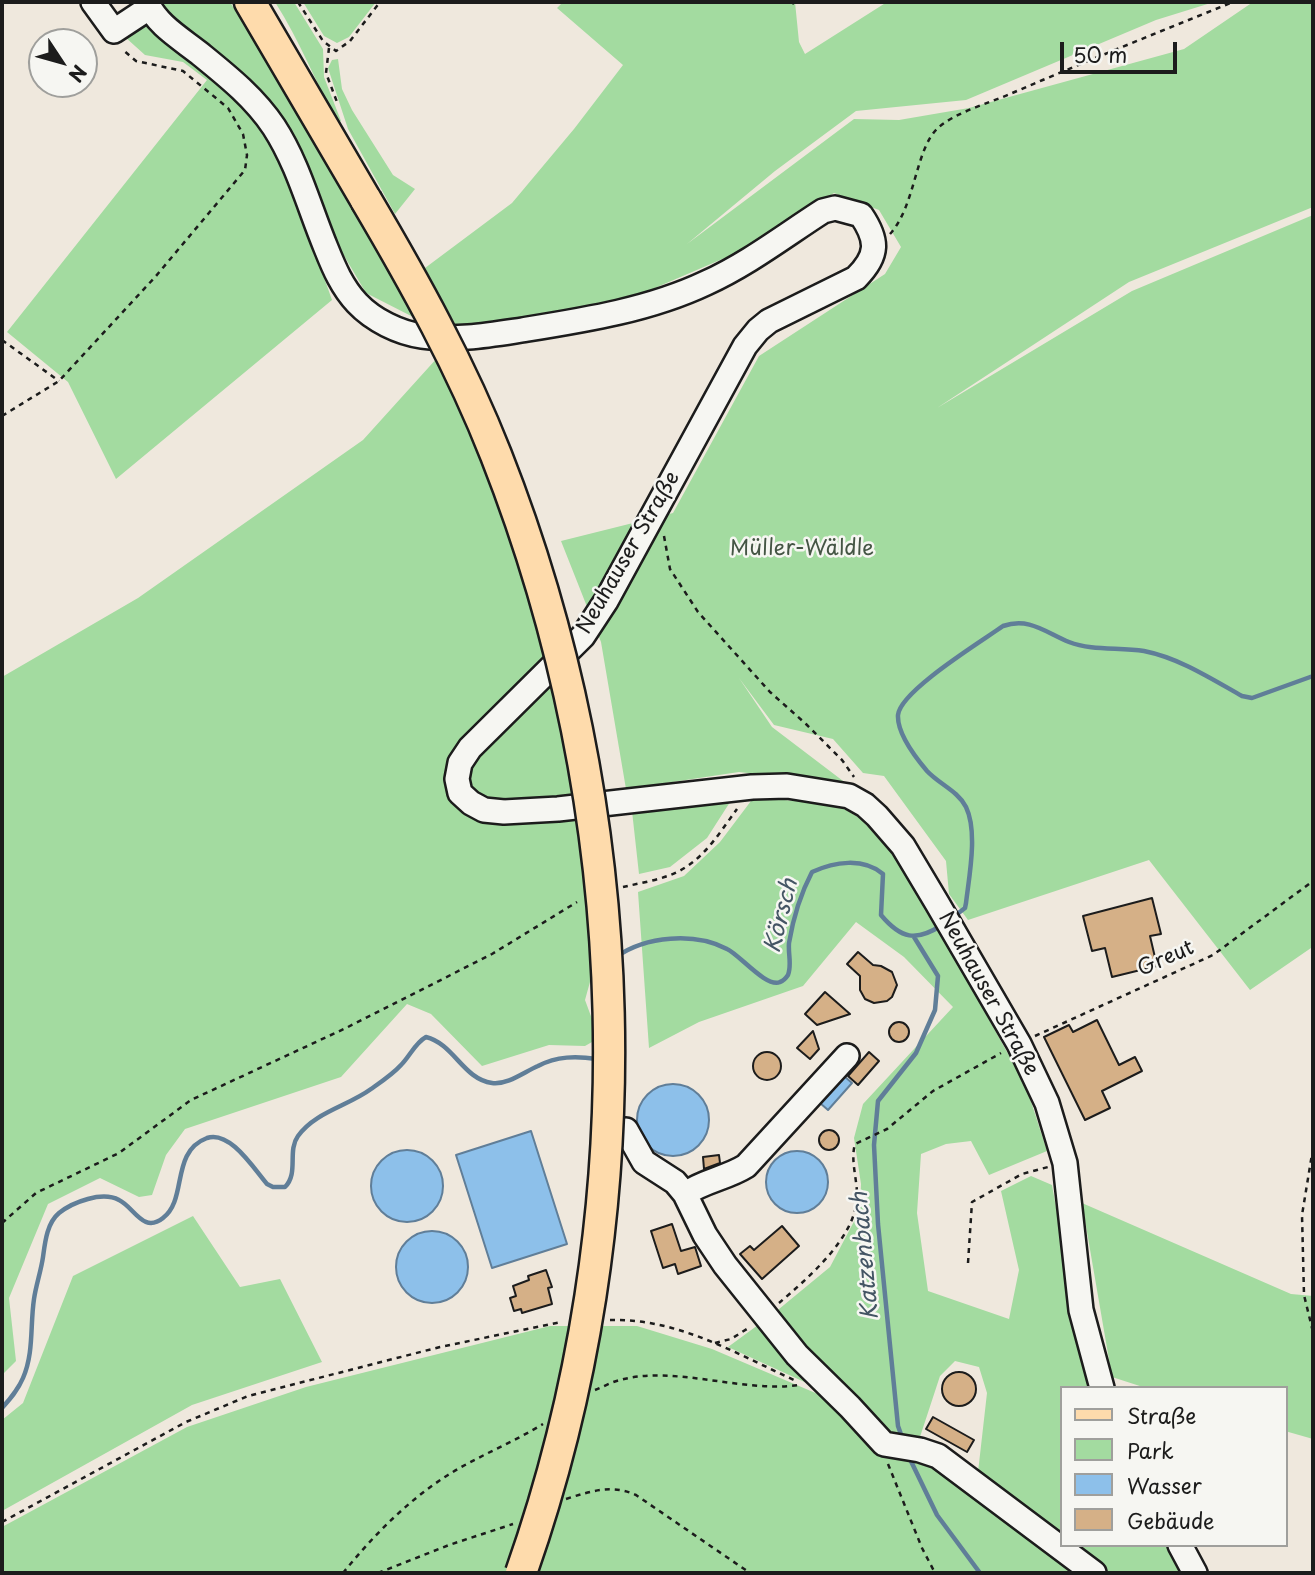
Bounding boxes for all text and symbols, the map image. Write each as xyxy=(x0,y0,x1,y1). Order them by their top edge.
north arrow xyxy=(28,28,98,98)
scale bar xyxy=(1063,28,1180,72)
text: 50 m xyxy=(1073,38,1127,70)
text: N xyxy=(63,60,94,88)
street label: Neuhauser Straße xyxy=(572,467,686,639)
park label: Müller-Wäldle xyxy=(730,536,874,562)
water label: Körsch xyxy=(760,876,804,956)
street label: Neuhauser Straße xyxy=(933,908,1043,1080)
street label: Greut xyxy=(1134,935,1198,983)
water label: Katzenbach xyxy=(847,1191,885,1321)
legend xyxy=(1060,1386,1287,1547)
text: Straße xyxy=(1127,1399,1196,1431)
text: Park xyxy=(1127,1434,1174,1466)
text: Wasser xyxy=(1127,1469,1202,1501)
text: Gebäude xyxy=(1127,1504,1214,1536)

